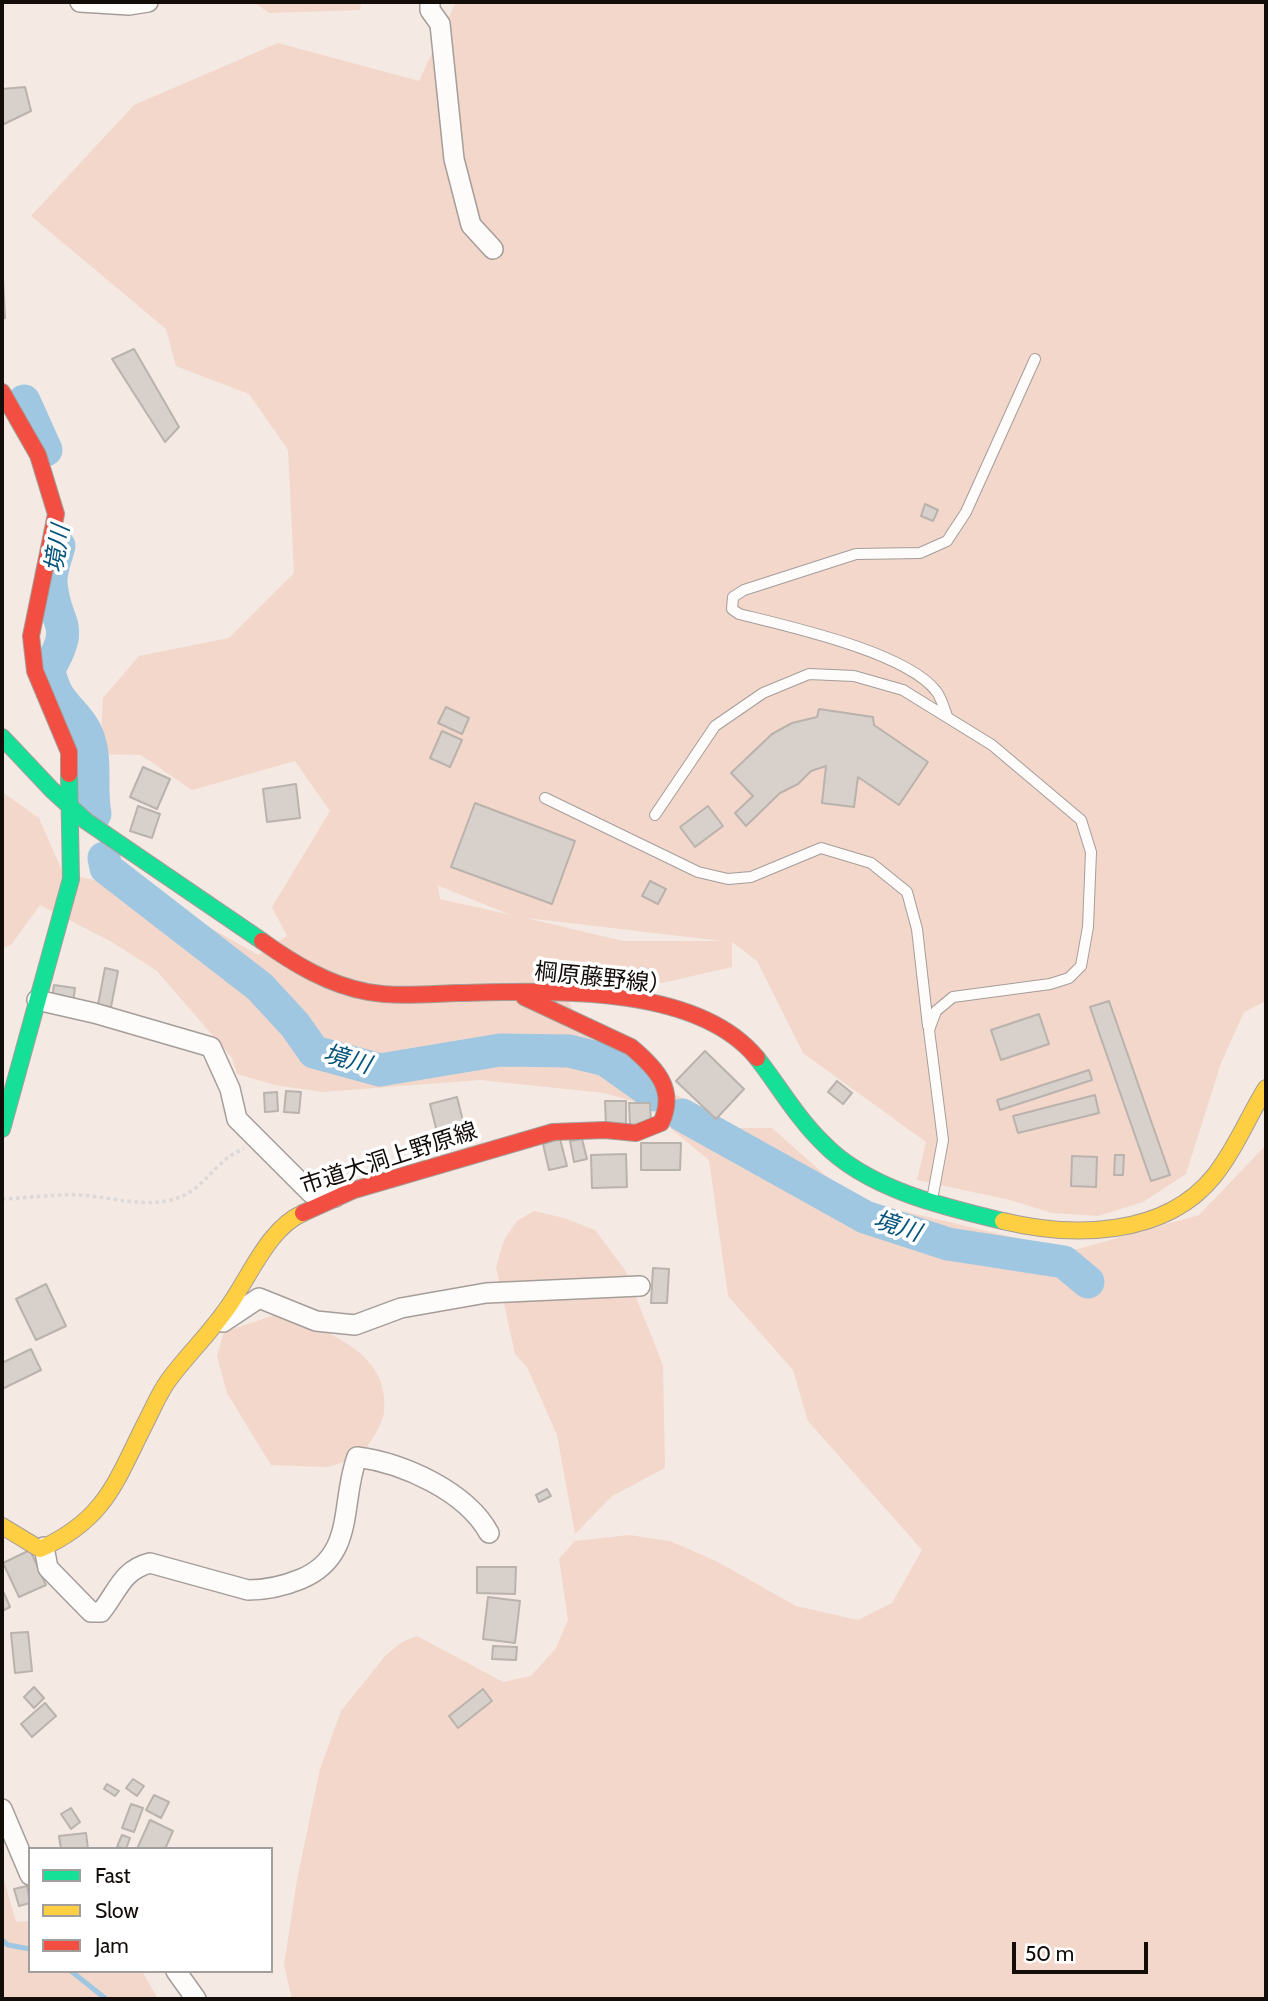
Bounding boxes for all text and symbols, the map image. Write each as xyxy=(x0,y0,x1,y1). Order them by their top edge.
water label: 境川 xyxy=(40,523,76,575)
street label: 棡原藤野線） xyxy=(533,958,673,1000)
water label: 境川 xyxy=(320,1040,374,1080)
street label: 市道大洞上野原線 xyxy=(297,1117,481,1201)
water label: 境川 xyxy=(870,1206,924,1248)
legend xyxy=(28,1847,273,1973)
text: Fast xyxy=(95,1863,131,1888)
text: Slow xyxy=(95,1898,139,1923)
scale bar xyxy=(1016,1927,1152,1971)
text: Jam xyxy=(95,1933,129,1958)
text: 50 m xyxy=(1025,1941,1074,1966)

